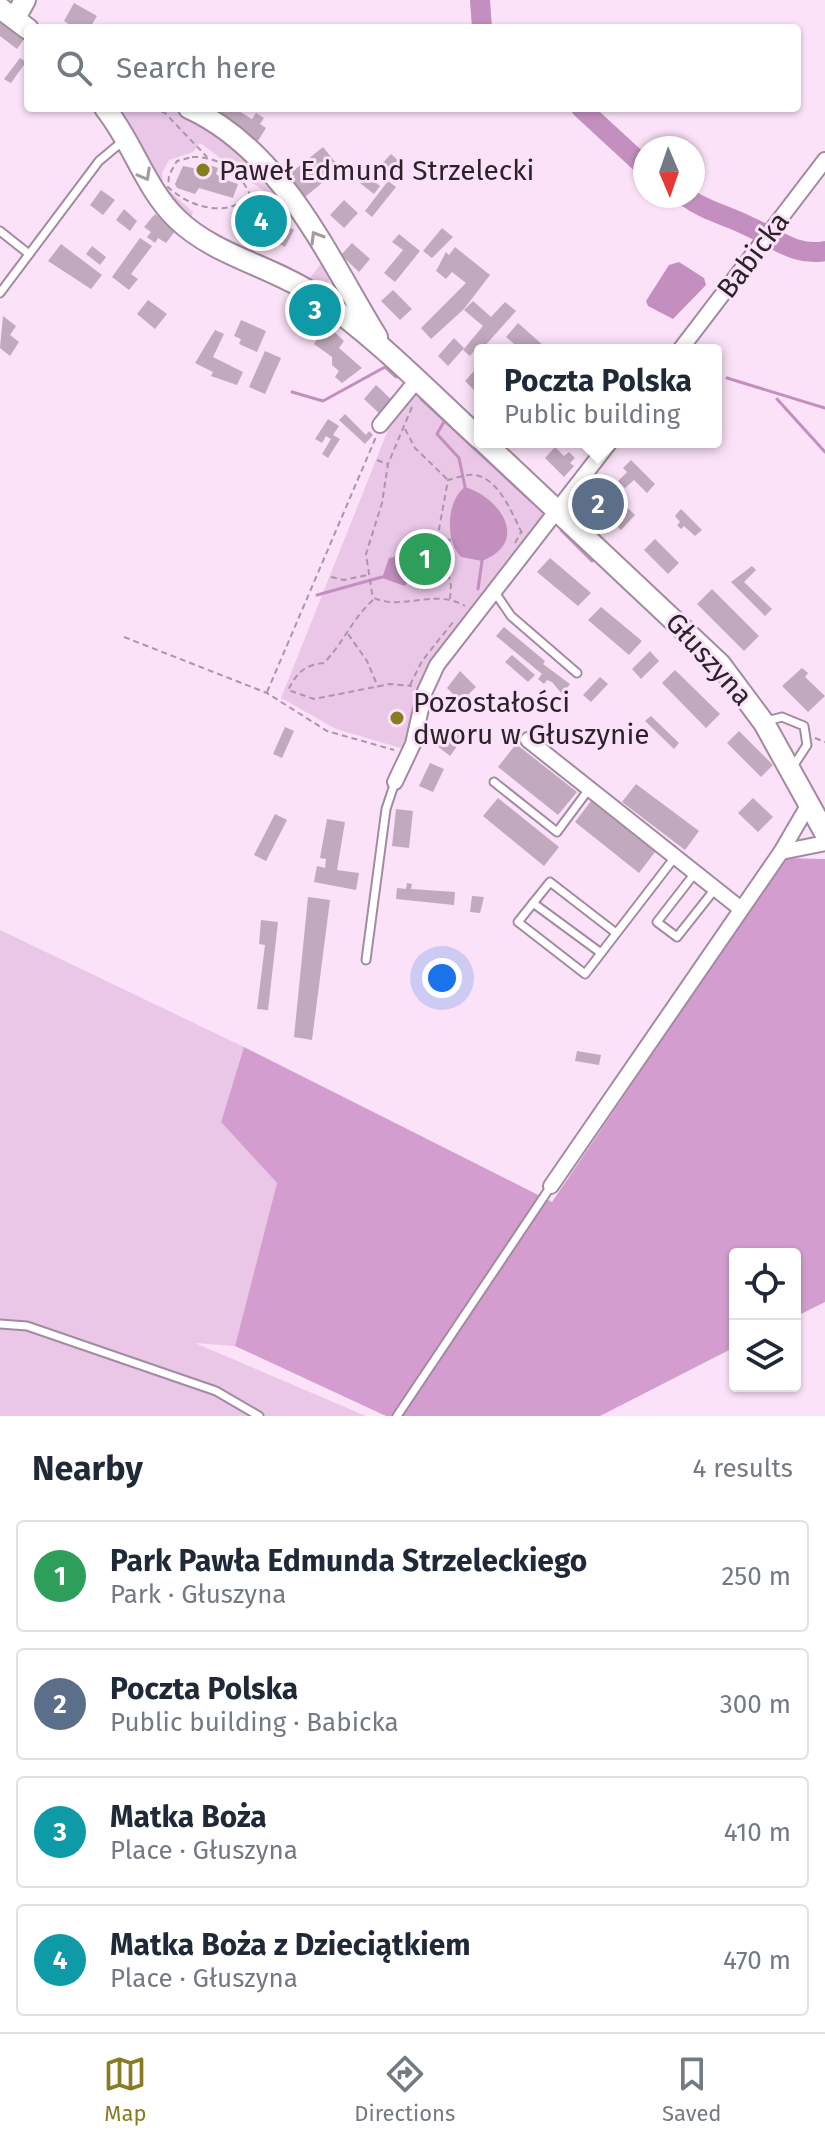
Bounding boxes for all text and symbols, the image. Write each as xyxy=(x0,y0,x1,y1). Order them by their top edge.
search box xyxy=(24,24,801,112)
icon: search xyxy=(52,46,96,90)
text: Search here xyxy=(116,50,276,86)
north arrow xyxy=(633,136,705,208)
place label: Paweł Edmund Strzelecki xyxy=(219,154,534,187)
marker: Paweł Edmund Strzelecki xyxy=(194,161,212,179)
one-way arrow xyxy=(135,167,150,181)
pin: 4 xyxy=(235,191,287,251)
street label: Babicka xyxy=(710,205,796,305)
one-way arrow xyxy=(310,231,325,246)
pin: 3 xyxy=(289,280,341,340)
popup xyxy=(474,344,722,448)
text: Poczta Polska xyxy=(504,363,692,399)
text: Public building xyxy=(504,399,680,430)
pin: 2 xyxy=(572,474,624,534)
pin: 1 xyxy=(399,529,451,589)
street label: Głuszyna xyxy=(659,606,759,712)
place label: Pozostałości dworu w Głuszynie xyxy=(413,686,650,751)
marker: Pozostałości dworu w Głuszynie xyxy=(388,709,406,727)
your location xyxy=(422,958,462,998)
map controls xyxy=(729,1248,801,1392)
button: locate xyxy=(729,1248,801,1320)
button: layers xyxy=(729,1320,801,1392)
text: Nearby xyxy=(32,1448,143,1489)
text: 4 results xyxy=(692,1453,793,1484)
text: Park Pawła Edmunda Strzeleckiego xyxy=(110,1543,587,1579)
text: 1 xyxy=(54,1561,66,1592)
text: 250 m xyxy=(721,1561,791,1592)
text: Park · Głuszyna xyxy=(110,1579,287,1610)
text: Poczta Polska xyxy=(110,1671,298,1707)
text: 2 xyxy=(53,1689,67,1720)
text: 300 m xyxy=(720,1689,791,1720)
text: Public building · Babicka xyxy=(110,1707,399,1738)
text: Matka Boża xyxy=(110,1799,267,1835)
text: 3 xyxy=(53,1817,67,1848)
text: 410 m xyxy=(724,1817,791,1848)
text: Place · Głuszyna xyxy=(110,1835,298,1866)
text: Matka Boża z Dzieciątkiem xyxy=(110,1927,471,1963)
text: 4 xyxy=(53,1945,67,1976)
text: 470 m xyxy=(723,1945,791,1976)
text: Place · Głuszyna xyxy=(110,1963,298,1994)
tab: Map xyxy=(103,2052,147,2127)
tab: Directions xyxy=(354,2052,455,2127)
tab: Saved xyxy=(662,2052,722,2127)

